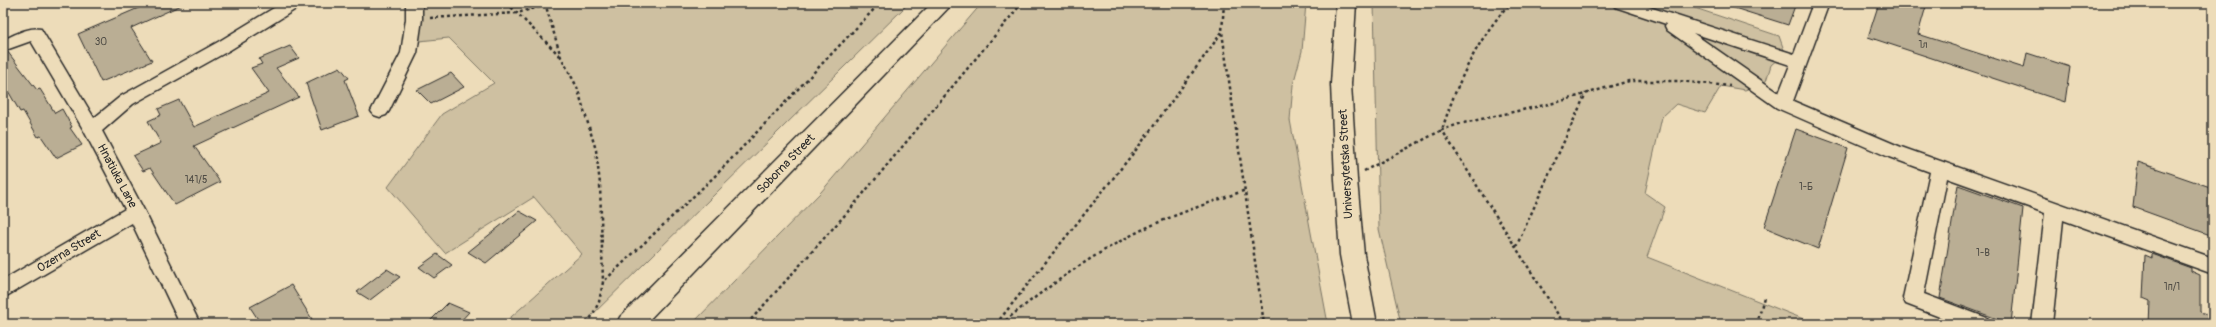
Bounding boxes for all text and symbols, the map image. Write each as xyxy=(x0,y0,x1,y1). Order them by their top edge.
house number: 30 xyxy=(95,36,107,48)
house number: 1л xyxy=(1918,39,1928,51)
street label: Universytetska Street xyxy=(1336,109,1356,219)
street label: Soborna Street xyxy=(754,131,818,197)
street label: Hnatiuka Lane xyxy=(94,141,140,211)
house number: 141/5 xyxy=(185,174,207,186)
house number: 1-Б xyxy=(1799,181,1813,193)
street label: Ozerna Street xyxy=(34,226,104,276)
house number: 1-В xyxy=(1976,247,1990,259)
house number: 1п/1 xyxy=(2164,281,2180,293)

